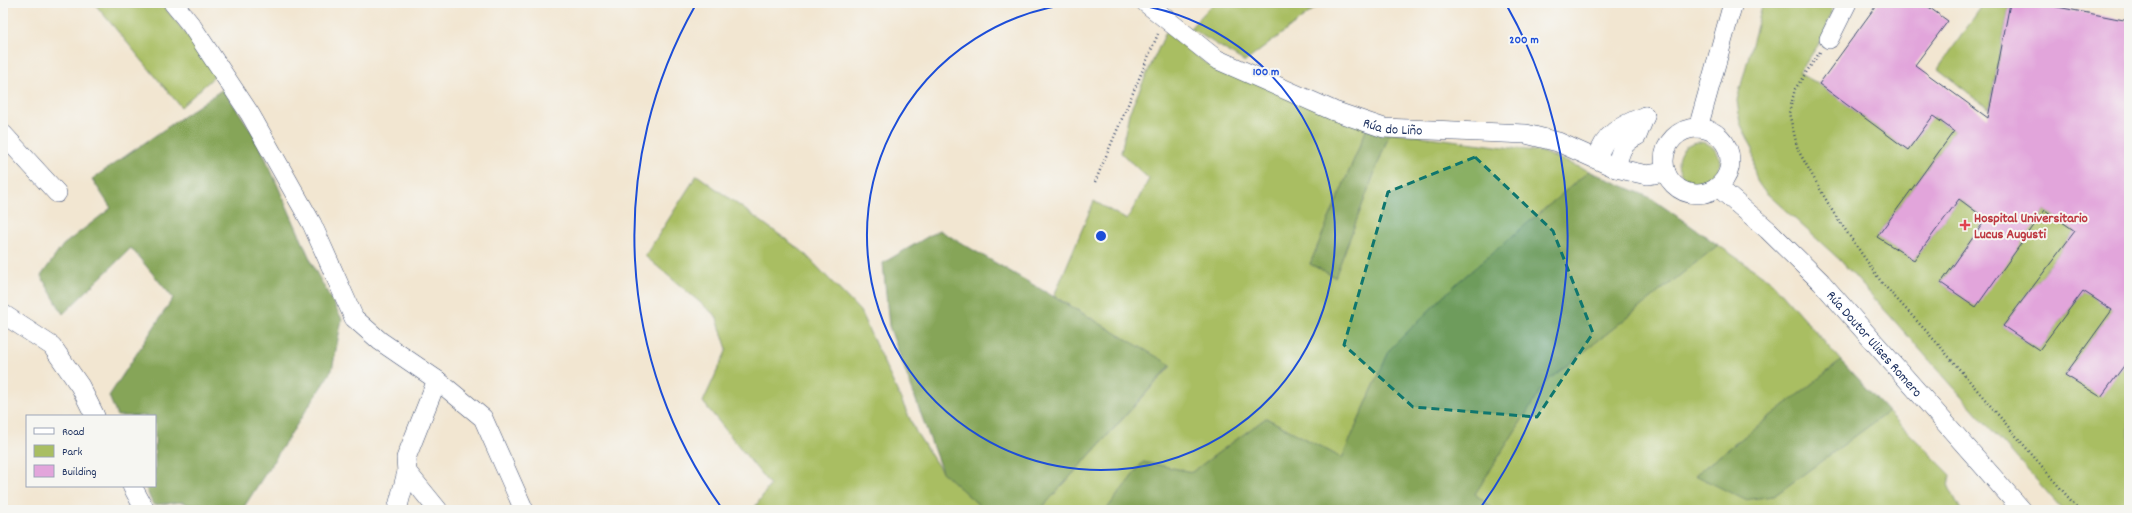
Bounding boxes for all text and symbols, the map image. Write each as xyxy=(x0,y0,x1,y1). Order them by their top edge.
text: 200 m xyxy=(1509,32,1539,49)
text: 100 m xyxy=(1253,64,1279,81)
street label: Rúa do Liño xyxy=(1360,114,1423,142)
place label: Hospital Universitario Lucus Augusti xyxy=(1974,209,2088,245)
marker: Hospital Universitario Lucus Augusti xyxy=(1959,219,1971,231)
centre of rings xyxy=(1094,229,1108,243)
street label: Rúa Doutor Ulises Romero xyxy=(1821,287,1926,402)
legend xyxy=(26,415,156,487)
text: Road xyxy=(62,424,84,441)
text: Park xyxy=(62,444,83,461)
text: Building xyxy=(62,464,97,481)

